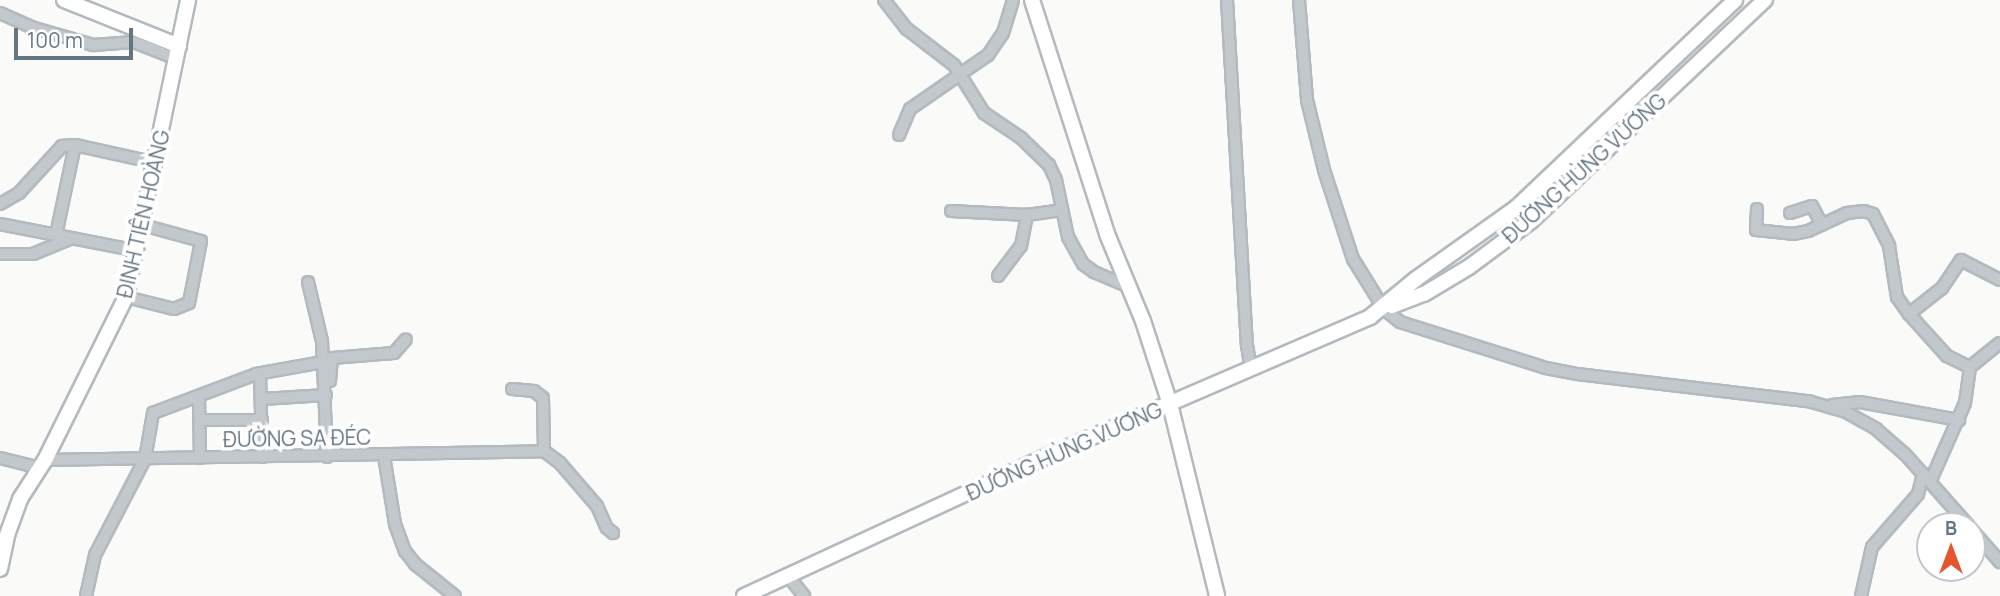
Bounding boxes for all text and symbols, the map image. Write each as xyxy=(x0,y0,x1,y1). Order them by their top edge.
scale bar xyxy=(18,14,136,58)
text: 100 m xyxy=(27,26,83,54)
street label: ĐƯỜNG HÙNG VƯƠNG xyxy=(1497,88,1671,248)
street label: ĐINH TIÊN HOÀNG xyxy=(111,128,175,300)
street label: ĐƯỜNG HÙNG VƯƠNG xyxy=(962,396,1166,506)
street label: ĐƯỜNG SA ĐÉC xyxy=(223,424,371,452)
north arrow xyxy=(1916,512,1986,582)
text: B xyxy=(1945,515,1957,541)

